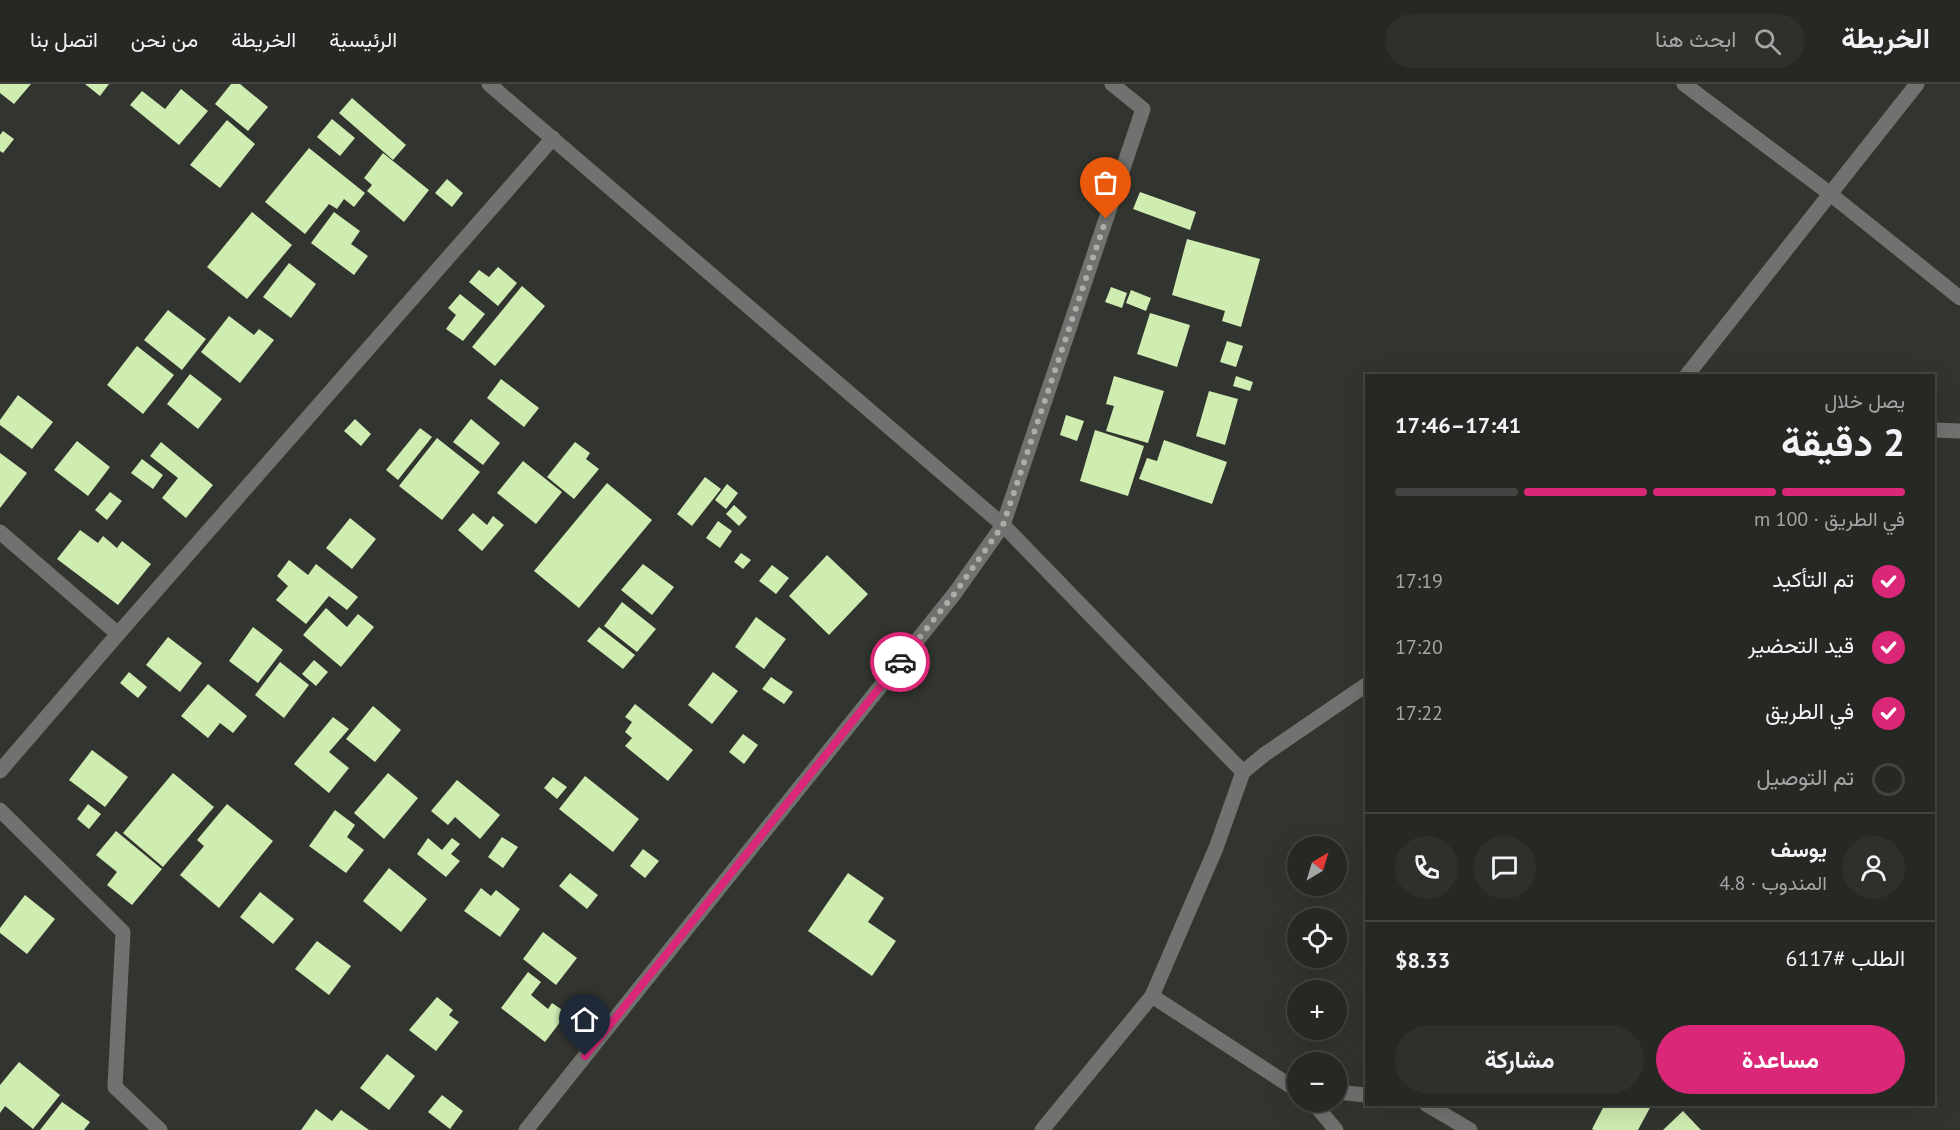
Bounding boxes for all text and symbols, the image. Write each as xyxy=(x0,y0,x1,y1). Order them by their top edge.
search box xyxy=(1385,14,1805,68)
text: الخريطة xyxy=(1841,19,1930,56)
text: ابحث هنا xyxy=(1655,25,1736,53)
icon: search xyxy=(1751,25,1784,58)
text: اتصل بنا xyxy=(30,26,98,53)
text: من نحن xyxy=(131,26,198,53)
text: الخريطة xyxy=(231,26,296,53)
text: الرئيسية xyxy=(329,26,397,53)
pin xyxy=(1080,157,1131,219)
icon: bag xyxy=(1089,166,1122,199)
text: يصل خلال xyxy=(1825,388,1905,414)
text: 17:41–17:46 xyxy=(1395,411,1521,439)
text: 2 دقيقة xyxy=(1781,416,1905,467)
text: في الطريق · 100 m xyxy=(1754,506,1905,532)
text: تم التأكيد xyxy=(1772,565,1854,593)
icon: check xyxy=(1872,565,1905,598)
text: 17:19 xyxy=(1395,568,1443,594)
text: قيد التحضير xyxy=(1748,631,1854,659)
icon: check xyxy=(1872,631,1905,664)
courier xyxy=(870,632,930,692)
text: 17:20 xyxy=(1395,634,1443,660)
icon: car xyxy=(884,646,917,679)
text: في الطريق xyxy=(1765,697,1854,725)
icon: check xyxy=(1872,697,1905,730)
text: 17:22 xyxy=(1395,700,1443,726)
text: تم التوصيل xyxy=(1756,763,1854,791)
text: يوسف xyxy=(1771,835,1827,863)
north arrow xyxy=(1287,836,1347,896)
map controls xyxy=(1287,836,1347,1112)
button: phone xyxy=(1395,836,1458,899)
button: chat xyxy=(1473,836,1536,899)
button: person xyxy=(1842,836,1905,899)
text: المندوب · 4.8 xyxy=(1719,870,1827,896)
button: locate xyxy=(1287,908,1347,968)
text: الطلب #6117 xyxy=(1785,944,1905,972)
text: $8.33 xyxy=(1395,946,1450,974)
button: + xyxy=(1287,980,1347,1040)
pin xyxy=(559,994,610,1056)
icon: home xyxy=(568,1003,601,1036)
button: مشاركة xyxy=(1395,1025,1644,1094)
button: مساعدة xyxy=(1656,1025,1905,1094)
button: − xyxy=(1287,1052,1347,1112)

